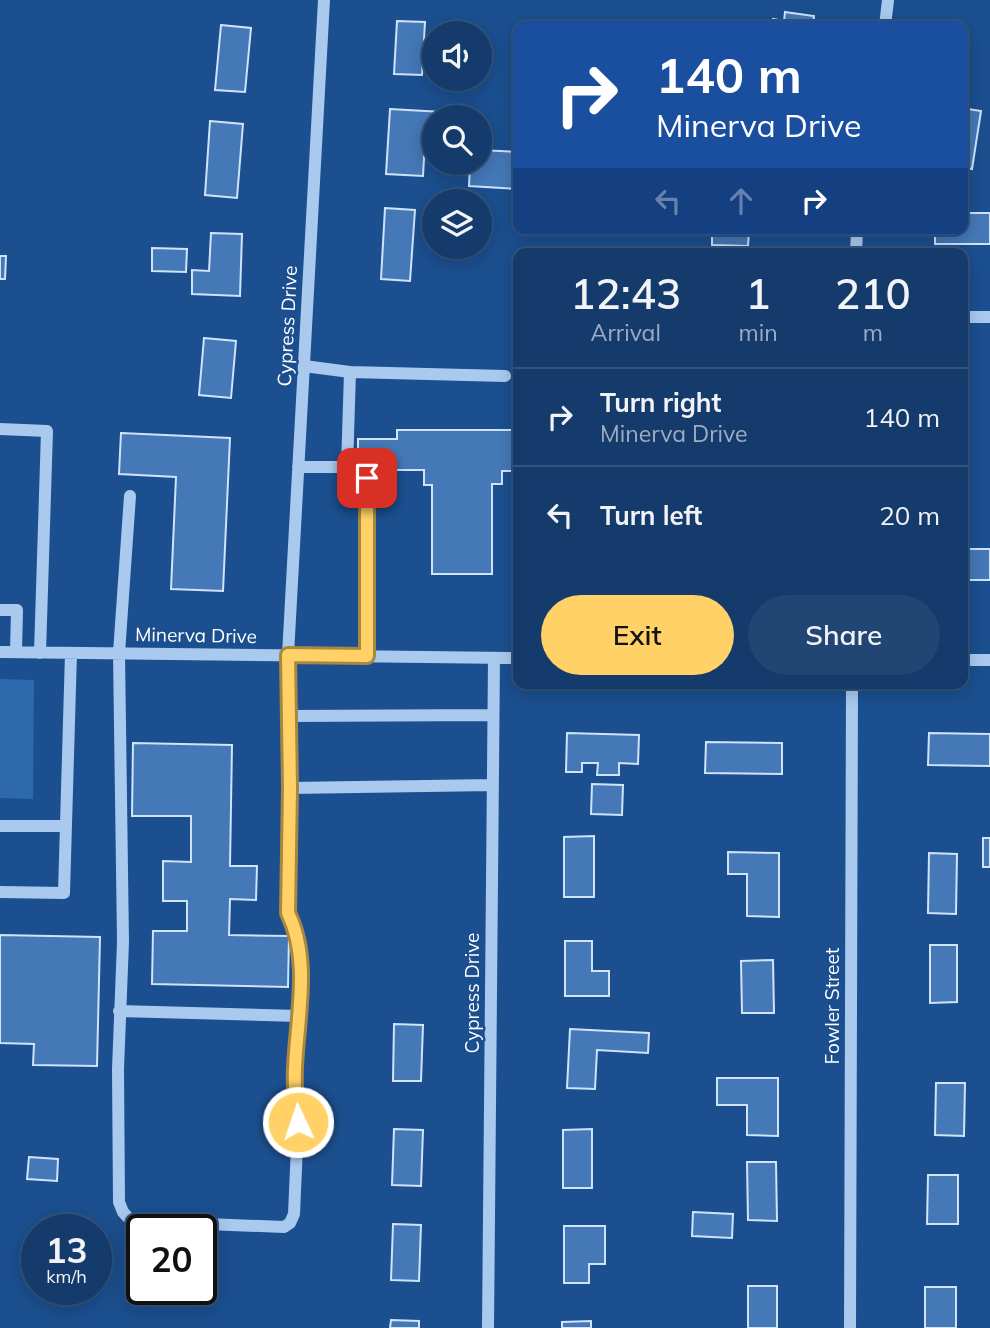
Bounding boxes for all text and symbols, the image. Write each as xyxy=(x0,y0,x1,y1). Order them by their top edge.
map controls xyxy=(422,21,492,259)
button: sound xyxy=(422,21,492,91)
text: 140 m xyxy=(656,44,802,105)
icon: right xyxy=(541,49,632,140)
button: search xyxy=(422,105,492,175)
text: Minerva Drive xyxy=(656,105,861,145)
icon: left xyxy=(649,182,687,220)
icon: ahead xyxy=(722,182,760,220)
icon: right xyxy=(795,182,833,220)
button: layers xyxy=(422,189,492,259)
street label: Cypress Drive xyxy=(272,265,302,387)
text: 12:43 xyxy=(570,267,681,320)
text: 1 xyxy=(745,267,771,320)
text: 210 xyxy=(835,267,911,320)
text: Arrival xyxy=(591,318,661,347)
text: min xyxy=(738,318,778,347)
text: m xyxy=(863,318,883,347)
text: Turn right xyxy=(600,386,721,419)
icon: right xyxy=(541,398,579,436)
text: 140 m xyxy=(864,401,940,434)
text: Minerva Drive xyxy=(600,419,748,448)
pin xyxy=(337,448,397,508)
icon: arrive xyxy=(348,459,386,497)
icon: left xyxy=(541,496,579,534)
text: Turn left xyxy=(600,499,702,532)
text: 20 m xyxy=(879,499,940,532)
button: Exit xyxy=(541,595,734,675)
button: Share xyxy=(748,595,940,675)
street label: Minerva Drive xyxy=(135,622,257,648)
street label: Cypress Drive xyxy=(460,933,484,1053)
street label: Fowler Street xyxy=(820,947,844,1064)
position arrow xyxy=(261,1085,335,1159)
speed limit sign: 20 xyxy=(126,1214,217,1305)
text: 13 xyxy=(45,1228,88,1272)
text: km/h xyxy=(46,1265,87,1288)

